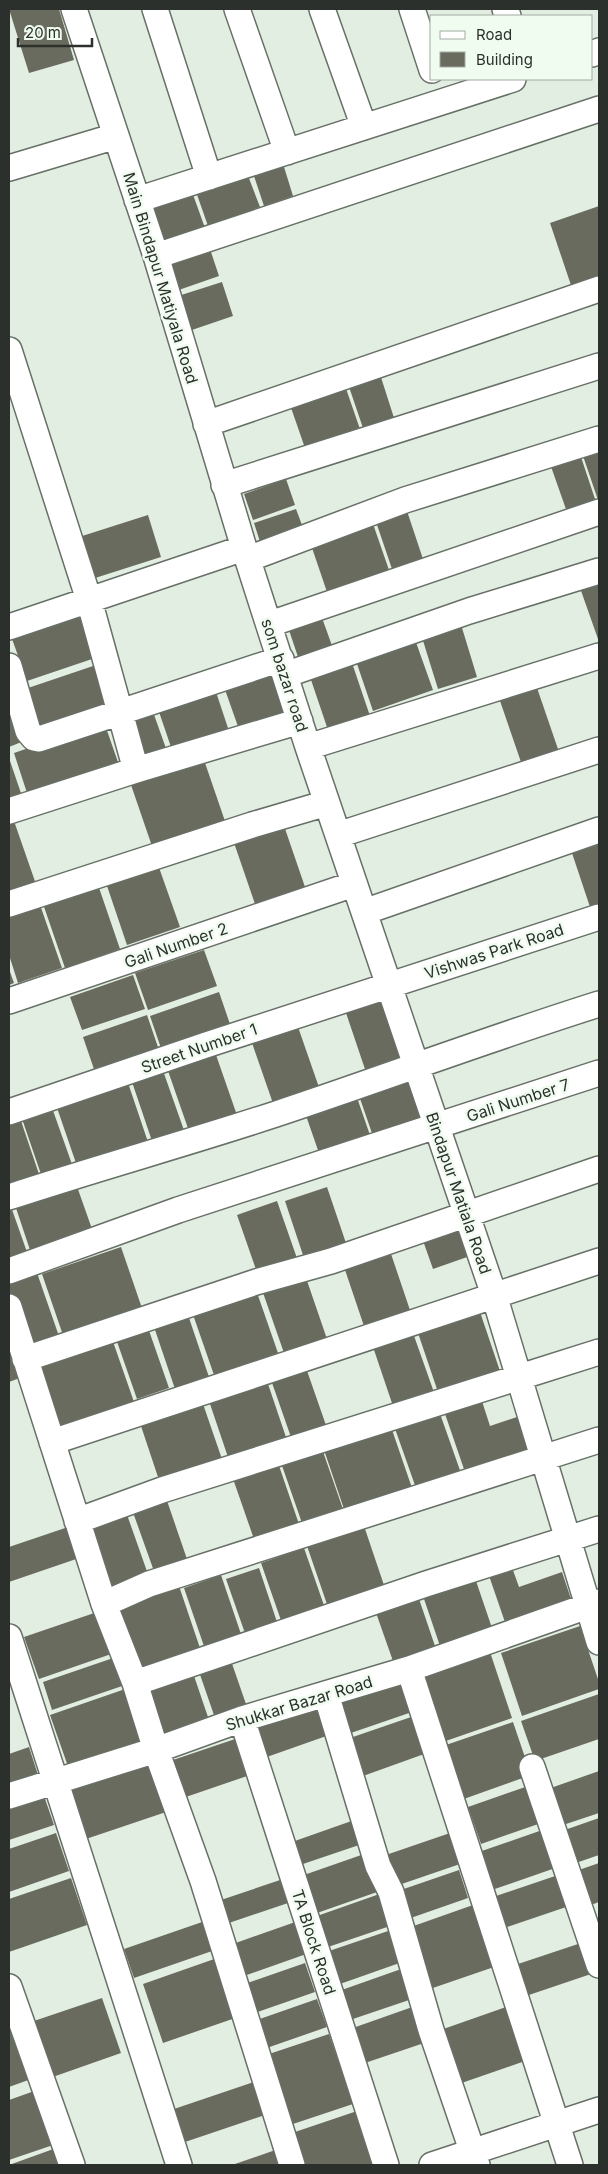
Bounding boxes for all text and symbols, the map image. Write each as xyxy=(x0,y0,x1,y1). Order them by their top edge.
scale bar xyxy=(18,15,91,47)
legend xyxy=(430,15,593,80)
text: 20 m xyxy=(25,23,61,42)
text: Road xyxy=(476,25,512,44)
text: Building xyxy=(476,50,533,69)
street label: Main Bindapur Matiyala Road xyxy=(119,170,203,386)
street label: som bazar road xyxy=(257,616,313,734)
street label: Gali Number 2 xyxy=(122,918,230,972)
street label: Vishwas Park Road xyxy=(422,919,566,983)
street label: Street Number 1 xyxy=(138,1019,260,1077)
street label: Gali Number 7 xyxy=(464,1074,572,1126)
street label: Bindapur Matiala Road xyxy=(422,1109,496,1277)
street label: Shukkar Bazar Road xyxy=(223,1671,375,1735)
street label: TA Block Road xyxy=(288,1887,340,1997)

